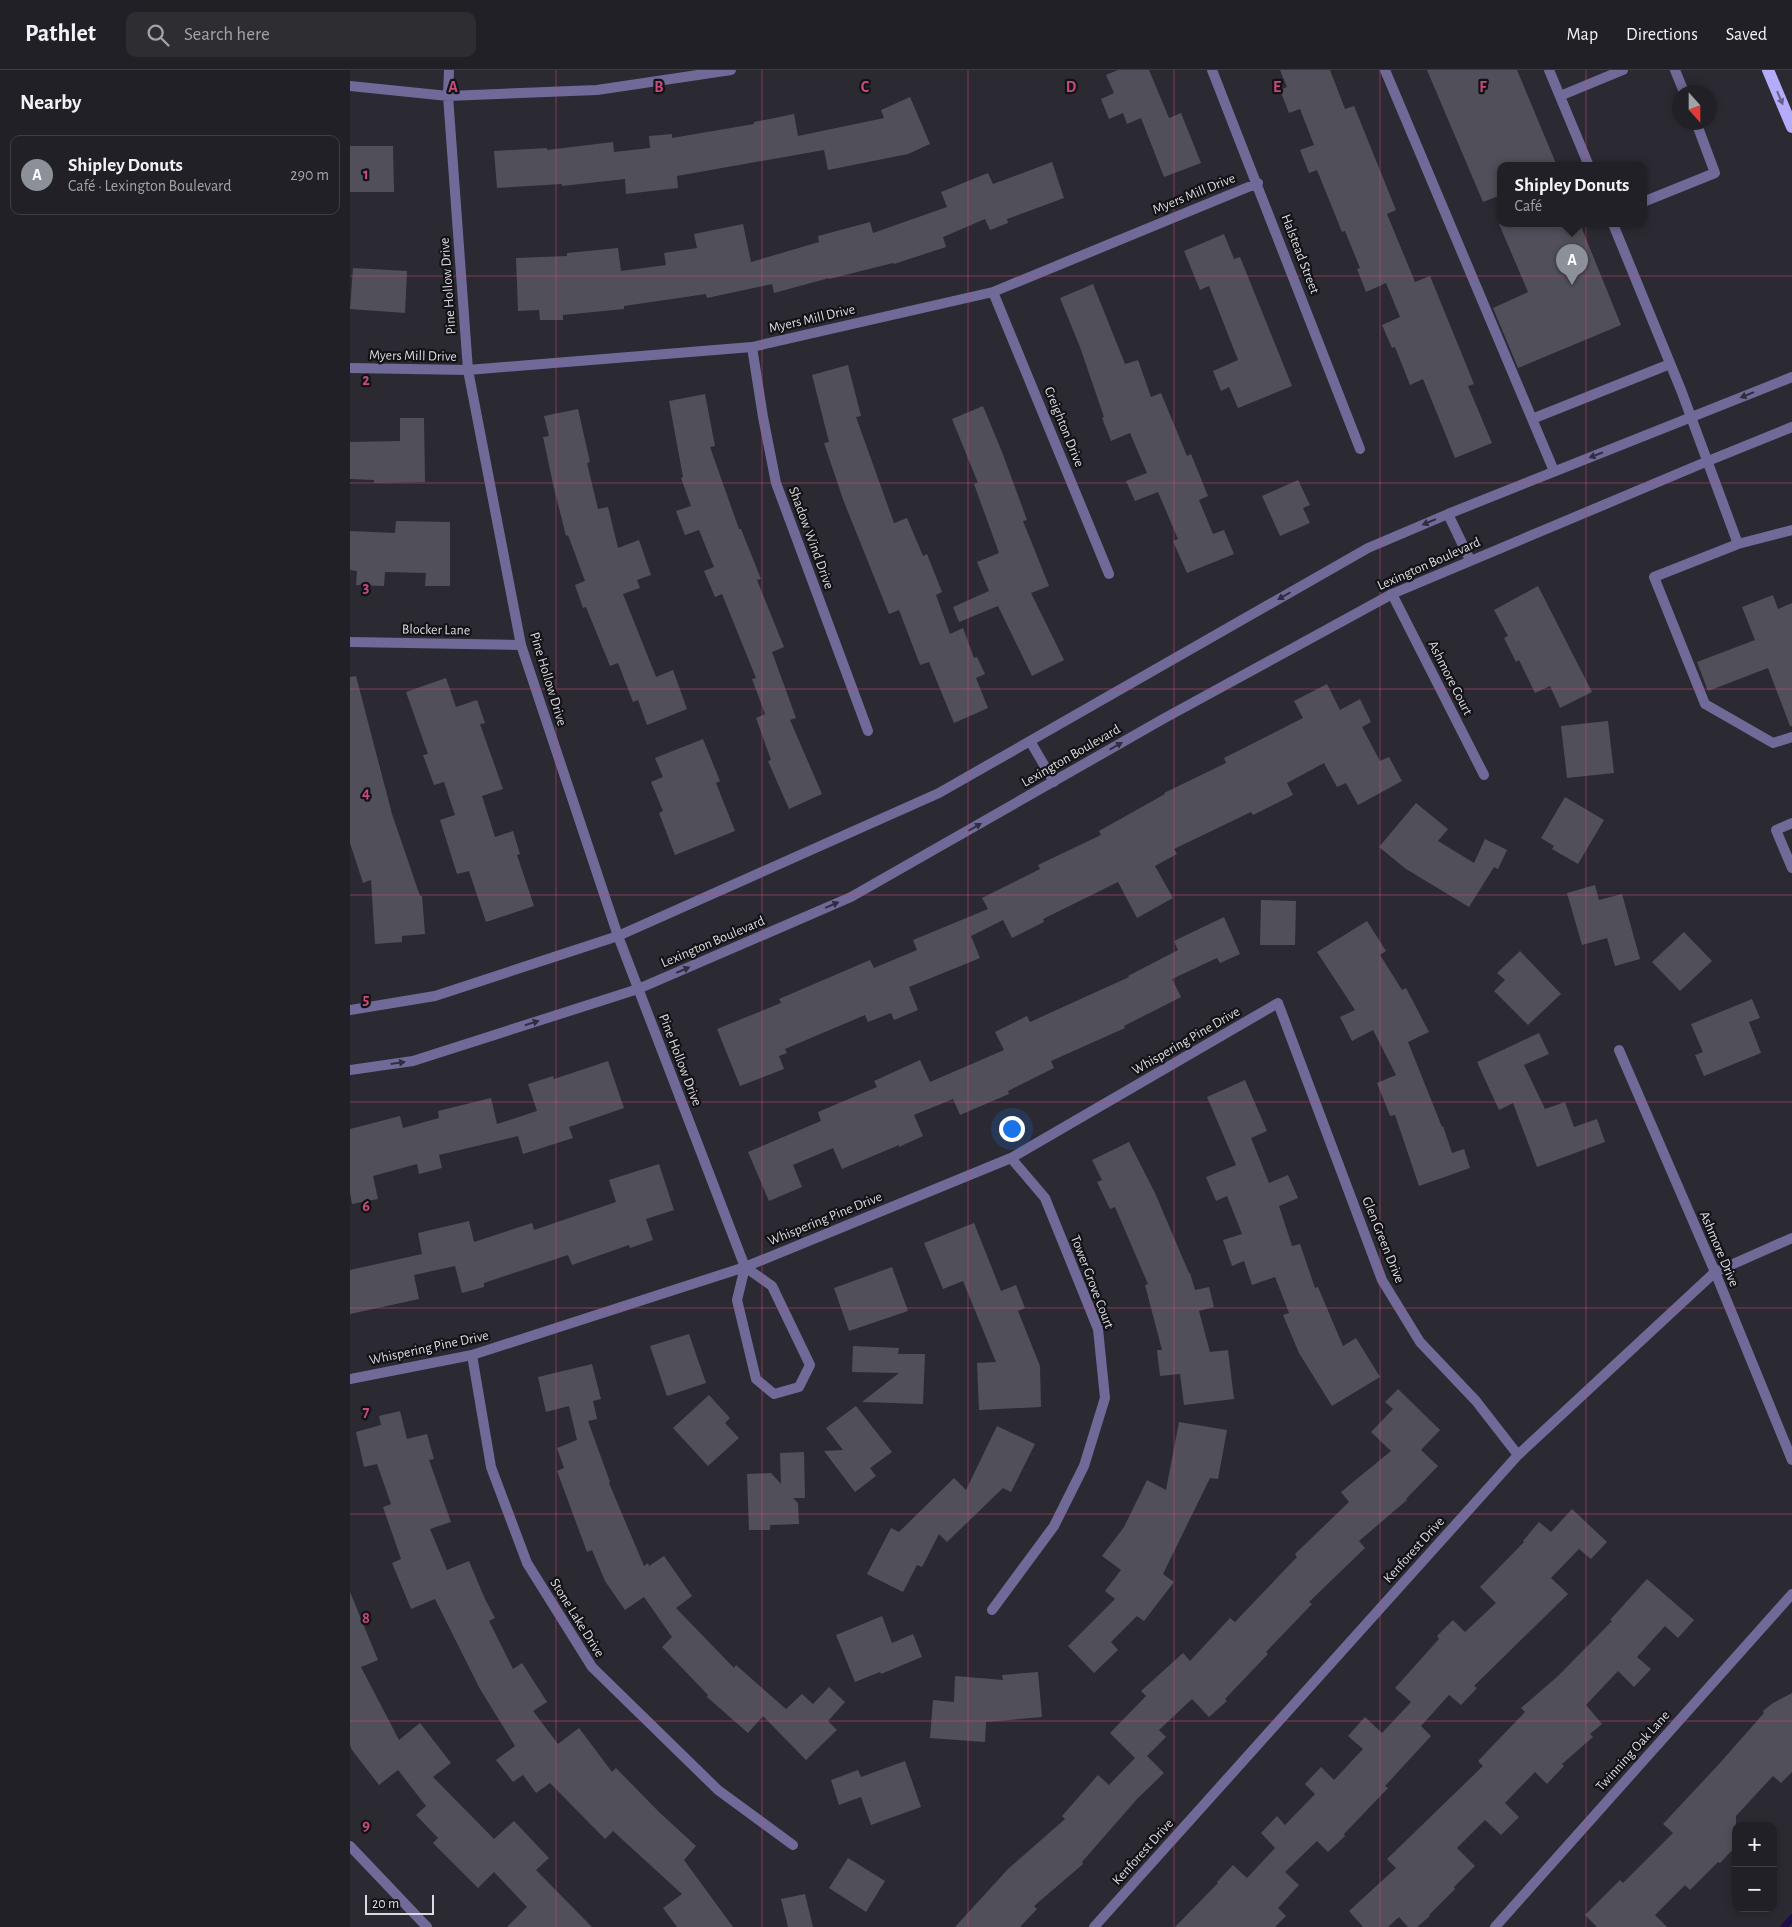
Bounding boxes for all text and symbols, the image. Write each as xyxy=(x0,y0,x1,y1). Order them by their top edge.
search box xyxy=(126,12,476,57)
icon: search xyxy=(144,21,172,49)
text: Pathlet xyxy=(25,22,96,46)
text: Search here xyxy=(184,25,270,44)
text: Map xyxy=(1567,26,1598,44)
text: Directions xyxy=(1626,26,1698,44)
text: Saved xyxy=(1726,26,1767,44)
text: A xyxy=(448,79,458,95)
text: B xyxy=(654,79,664,95)
text: C xyxy=(861,79,870,95)
text: D xyxy=(1066,79,1077,95)
text: E xyxy=(1273,79,1281,95)
text: F xyxy=(1479,79,1487,95)
north arrow xyxy=(1672,85,1717,130)
one-way arrow xyxy=(1777,91,1785,105)
text: Nearby xyxy=(20,92,81,113)
text: Shipley Donuts xyxy=(68,156,183,175)
popup xyxy=(1497,162,1647,227)
text: 1 xyxy=(363,166,369,182)
text: A xyxy=(32,167,42,183)
text: 290 m xyxy=(290,167,329,183)
street label: Myers Mill Drive xyxy=(1151,171,1237,217)
text: Shipley Donuts xyxy=(1515,176,1629,195)
text: Café · Lexington Boulevard xyxy=(68,178,232,194)
text: Café xyxy=(1515,198,1542,214)
street label: Halstead Street xyxy=(1278,212,1322,296)
street label: Pine Hollow Drive xyxy=(438,237,458,335)
pin: A xyxy=(1556,244,1588,285)
street label: Myers Mill Drive xyxy=(768,302,856,336)
street label: Myers Mill Drive xyxy=(369,348,457,364)
text: 2 xyxy=(362,372,370,388)
street label: Creighton Drive xyxy=(1042,385,1086,469)
one-way arrow xyxy=(1739,391,1754,399)
one-way arrow xyxy=(1588,451,1603,459)
street label: Shadow Wind Drive xyxy=(786,485,836,591)
one-way arrow xyxy=(1422,519,1436,527)
street label: Lexington Boulevard xyxy=(1375,535,1483,593)
text: 3 xyxy=(363,579,370,595)
one-way arrow xyxy=(1277,592,1292,600)
street label: Blocker Lane xyxy=(402,622,470,638)
street label: Pine Hollow Drive xyxy=(527,630,569,728)
street label: Ashmore Court xyxy=(1425,639,1475,718)
street label: Lexington Boulevard xyxy=(1019,722,1123,790)
one-way arrow xyxy=(1109,742,1122,751)
text: 4 xyxy=(362,785,370,801)
one-way arrow xyxy=(968,823,981,832)
one-way arrow xyxy=(825,901,839,909)
street label: Lexington Boulevard xyxy=(659,914,767,970)
one-way arrow xyxy=(676,965,690,973)
text: 5 xyxy=(363,991,370,1007)
street label: Whispering Pine Drive xyxy=(1130,1004,1242,1078)
street label: Pine Hollow Drive xyxy=(656,1012,704,1108)
one-way arrow xyxy=(524,1019,539,1026)
one-way arrow xyxy=(391,1058,407,1066)
your location xyxy=(999,1116,1025,1142)
street label: Whispering Pine Drive xyxy=(766,1190,884,1248)
street label: Glen Green Drive xyxy=(1359,1195,1407,1285)
text: 6 xyxy=(362,1198,370,1214)
street label: Ashmore Drive xyxy=(1697,1209,1741,1289)
street label: Tower Grove Court xyxy=(1068,1233,1116,1331)
street label: Whispering Pine Drive xyxy=(368,1328,490,1368)
text: 7 xyxy=(363,1404,370,1420)
street label: Kenforest Drive xyxy=(1381,1514,1447,1586)
street label: Stone Lake Drive xyxy=(547,1576,607,1660)
text: 8 xyxy=(362,1610,370,1626)
street label: Twinning Oak Lane xyxy=(1593,1708,1673,1794)
street label: Kenforest Drive xyxy=(1110,1816,1176,1888)
text: 9 xyxy=(362,1817,370,1833)
map controls xyxy=(1732,1822,1777,1912)
button: + xyxy=(1732,1822,1777,1867)
button: − xyxy=(1732,1867,1777,1912)
scale bar xyxy=(365,1892,434,1915)
text: 20 m xyxy=(372,1897,399,1911)

